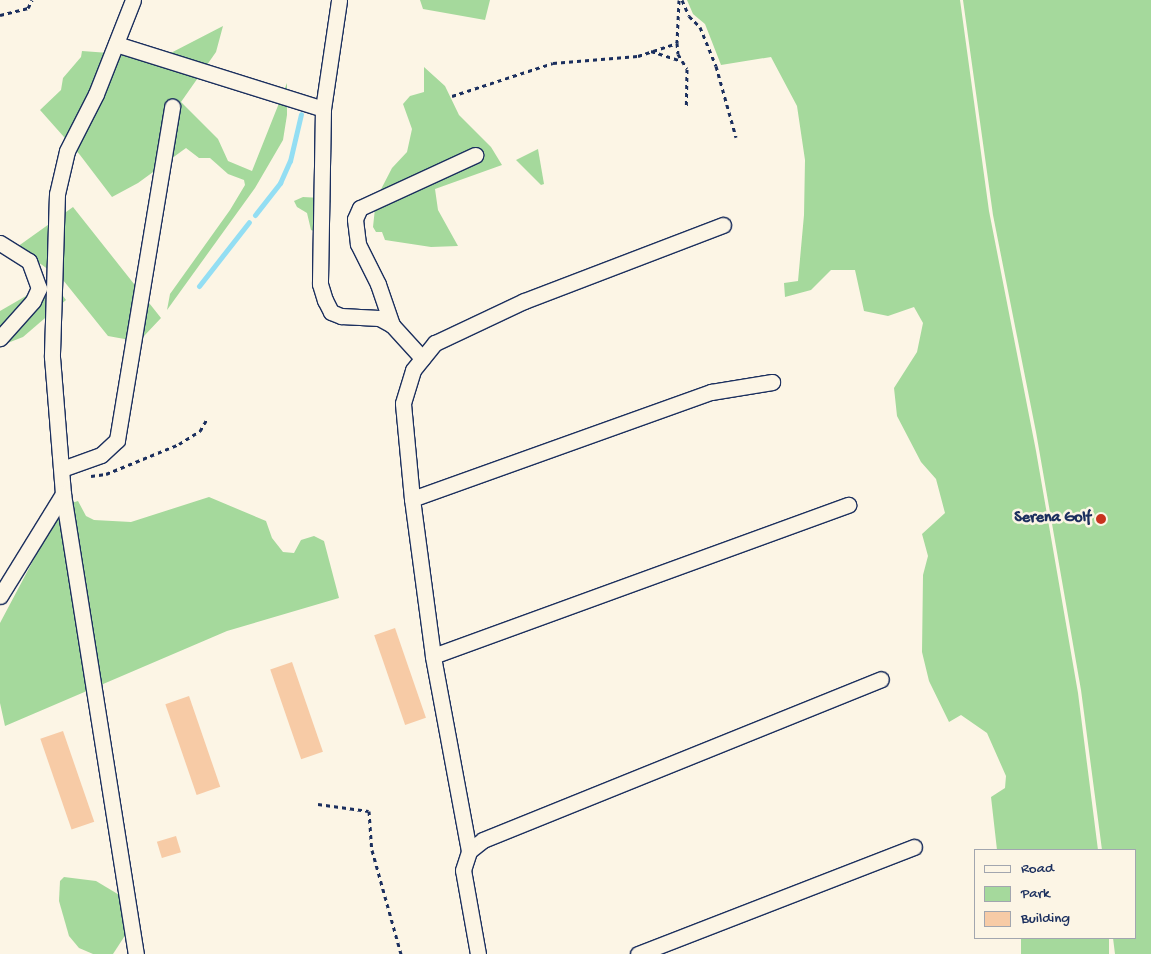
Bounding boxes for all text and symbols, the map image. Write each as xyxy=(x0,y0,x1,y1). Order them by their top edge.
place label: Serena Golf xyxy=(1014,509,1091,529)
marker: Serena Golf xyxy=(1095,513,1107,525)
legend xyxy=(974,849,1136,939)
text: Road xyxy=(1021,860,1054,878)
text: Park xyxy=(1021,885,1050,903)
text: Building xyxy=(1021,910,1070,928)

